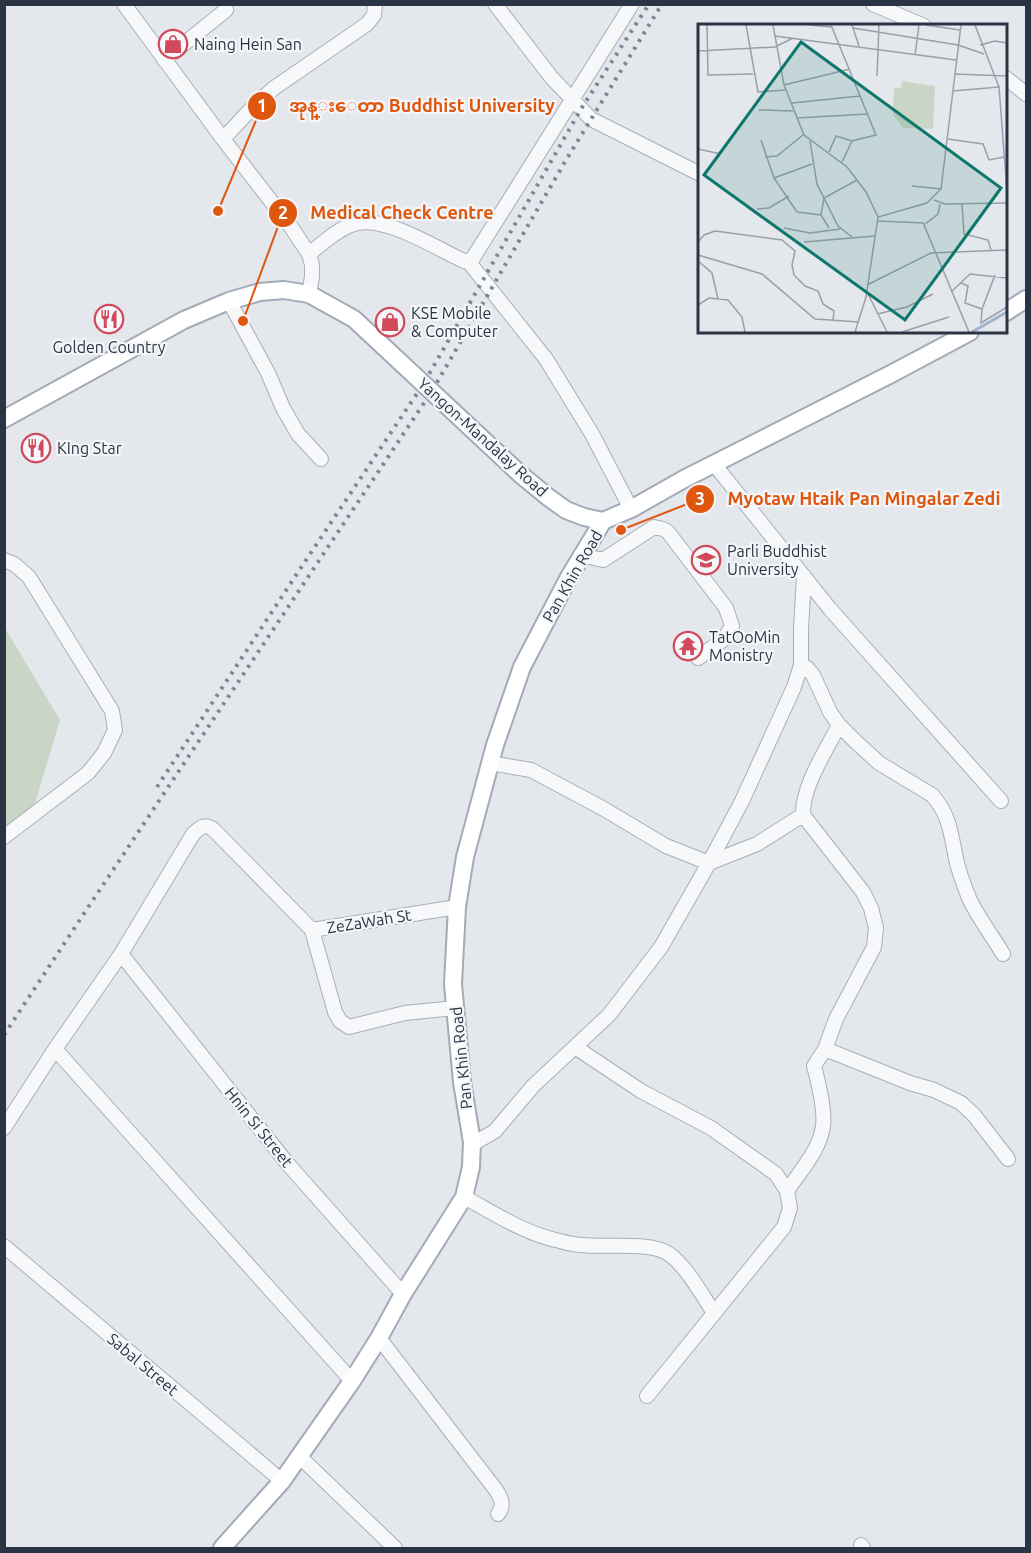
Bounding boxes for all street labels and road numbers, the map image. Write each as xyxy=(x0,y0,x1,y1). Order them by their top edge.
street label: Yangon-Mandalay Road xyxy=(415,374,551,500)
street label: Pan Khin Road xyxy=(538,527,606,625)
street label: ZeZaWah St xyxy=(325,905,413,937)
street label: Pan Khin Road xyxy=(447,1006,475,1110)
street label: Hnin Si Street xyxy=(221,1083,297,1171)
street label: Sabal Street xyxy=(104,1329,183,1399)

